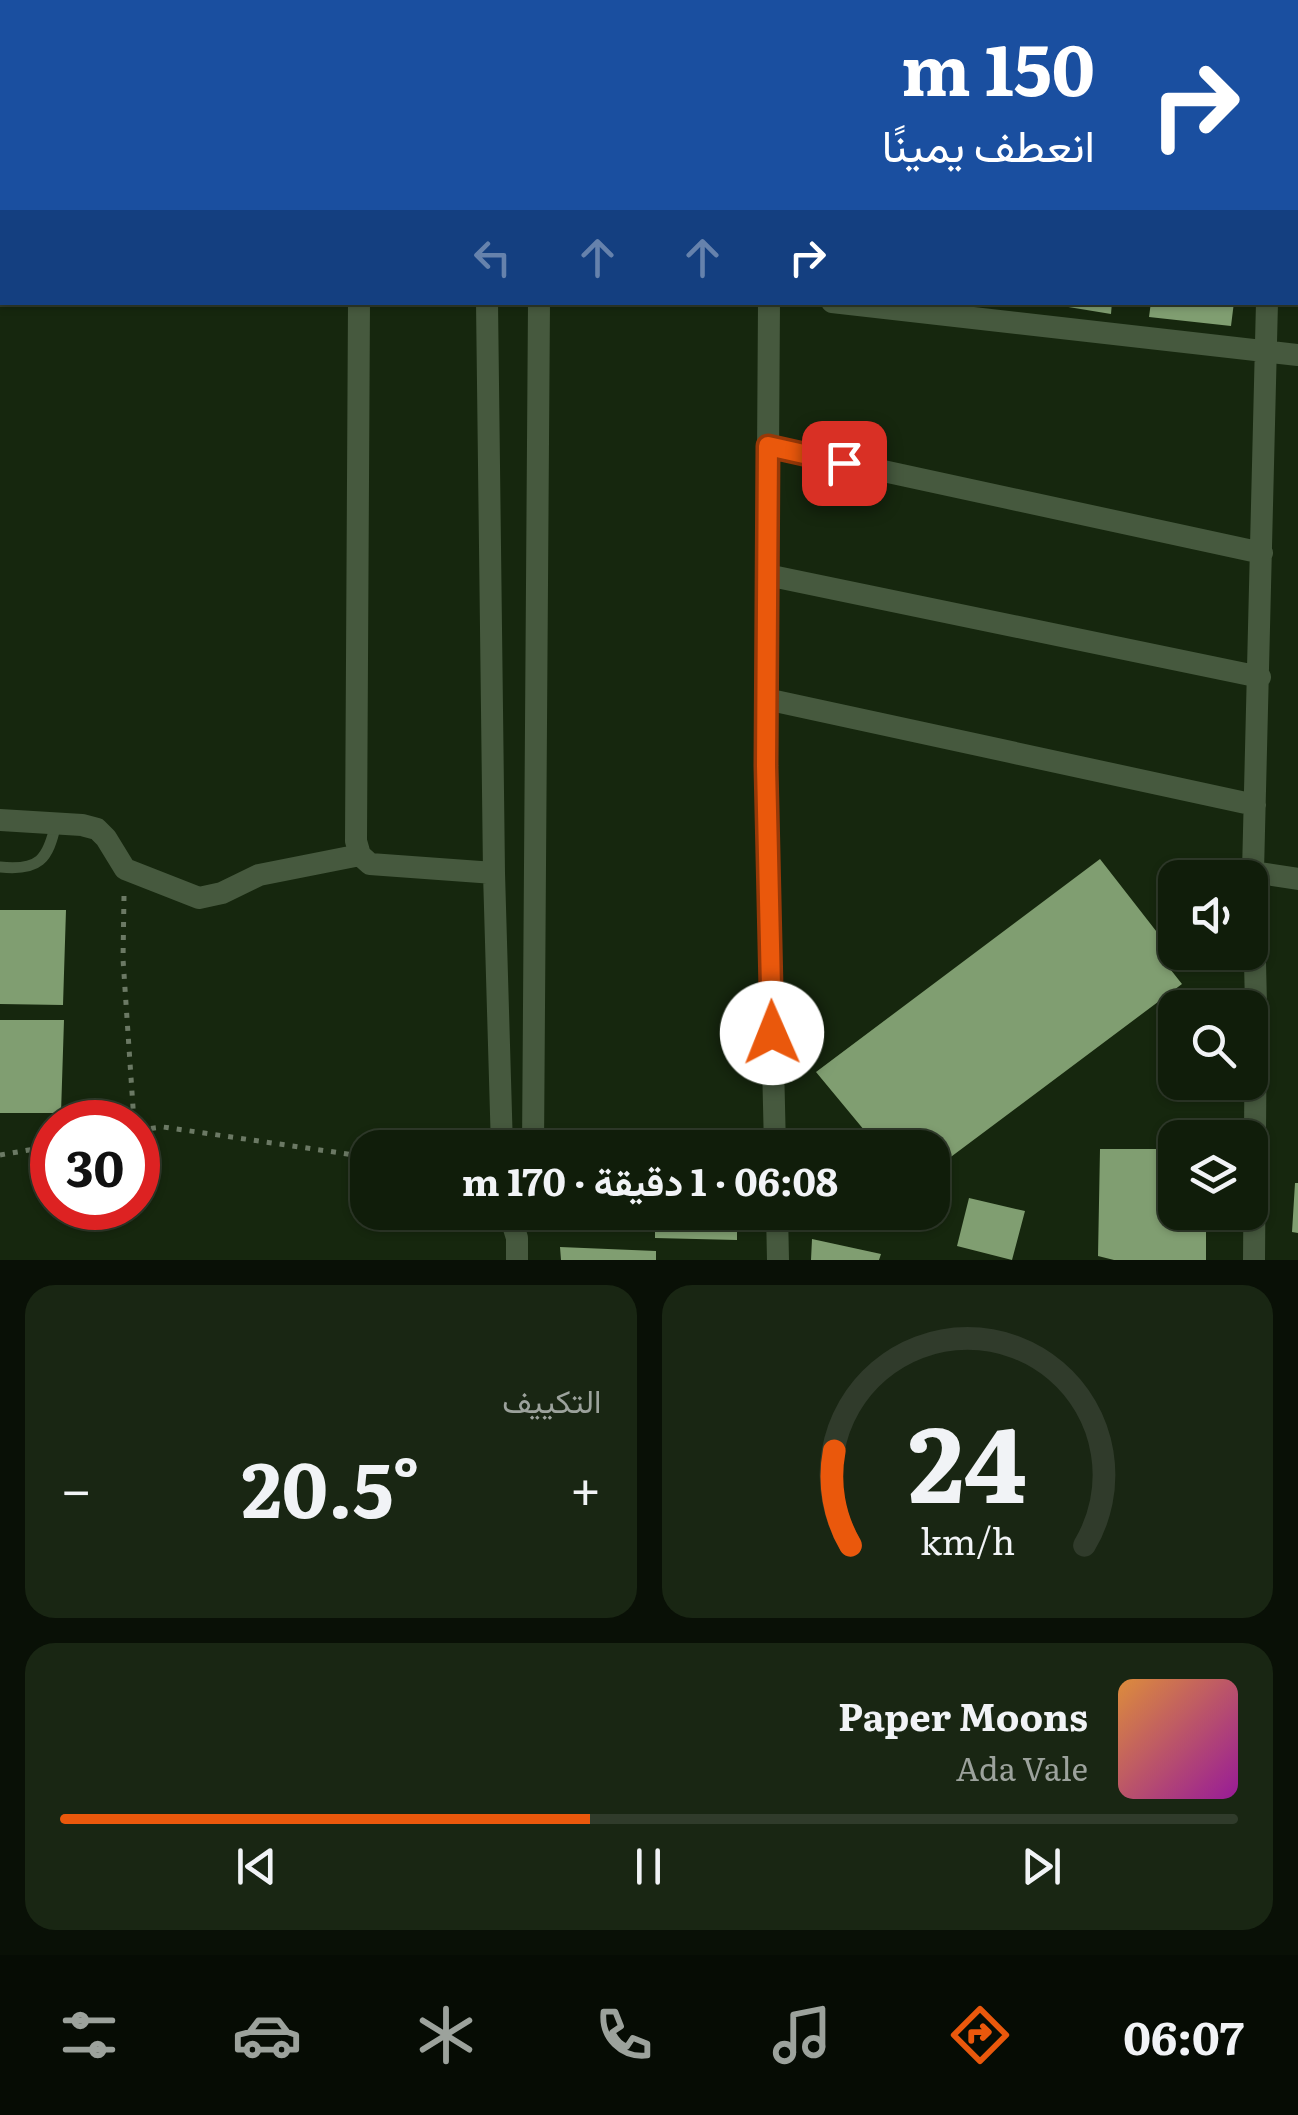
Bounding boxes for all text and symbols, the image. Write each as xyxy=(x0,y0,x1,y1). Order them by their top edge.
text: 150 m xyxy=(901,14,1095,118)
icon: right xyxy=(1130,40,1260,170)
text: انعطف يمينًا xyxy=(882,109,1095,176)
icon: left xyxy=(465,230,520,285)
icon: ahead xyxy=(570,230,625,285)
icon: ahead xyxy=(675,230,730,285)
icon: right xyxy=(780,230,835,285)
pin xyxy=(802,421,887,506)
icon: arrive xyxy=(817,436,872,491)
map controls xyxy=(1158,860,1268,1230)
button: sound xyxy=(1158,860,1268,970)
position arrow xyxy=(720,981,824,1085)
button: search xyxy=(1158,990,1268,1100)
speed limit sign: 30 xyxy=(30,1100,160,1230)
button: layers xyxy=(1158,1120,1268,1230)
text: 06:08 · 1 دقيقة · 170 m xyxy=(462,1151,838,1208)
text: التكييف xyxy=(502,1375,602,1423)
text: 24 xyxy=(908,1381,1027,1535)
text: 20.5° xyxy=(242,1430,420,1541)
text: − xyxy=(60,1445,92,1527)
text: + xyxy=(569,1445,601,1527)
text: km/h xyxy=(920,1513,1015,1566)
text: Paper Moons xyxy=(838,1686,1088,1743)
text: Ada Vale xyxy=(956,1743,1088,1791)
icon: previous xyxy=(229,1839,284,1894)
icon: pause xyxy=(621,1839,676,1894)
icon: next xyxy=(1014,1839,1069,1894)
icon: filters xyxy=(54,2000,124,2070)
icon: car xyxy=(232,2000,302,2070)
icon: climate xyxy=(411,2000,481,2070)
icon: phone xyxy=(589,2000,659,2070)
icon: music xyxy=(767,2000,837,2070)
icon: directions xyxy=(945,2000,1015,2070)
text: 06:07 xyxy=(1123,2002,1244,2069)

